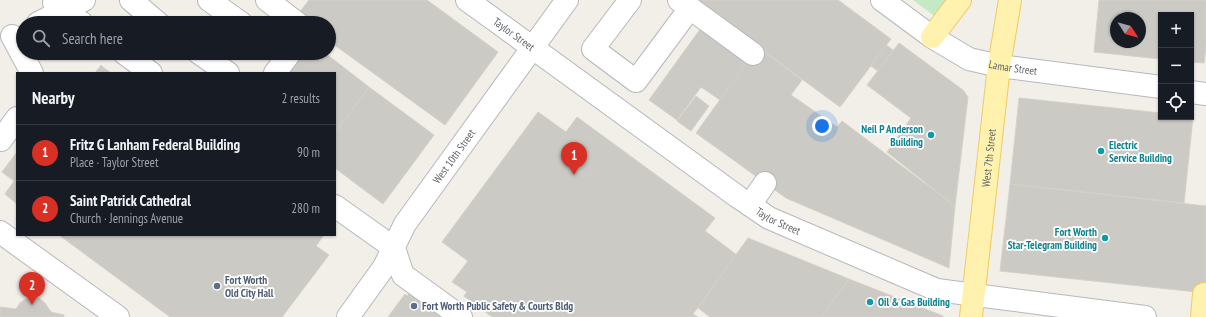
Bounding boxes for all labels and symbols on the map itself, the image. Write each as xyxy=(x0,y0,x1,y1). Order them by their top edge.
north arrow xyxy=(1110,12,1146,48)
street label: Taylor Street xyxy=(490,14,537,54)
street label: Lamar Street xyxy=(987,57,1038,78)
your location xyxy=(812,116,832,136)
place label: Neil P Anderson Building xyxy=(861,122,923,149)
street label: West 10th Street xyxy=(430,126,478,186)
street label: West 7th Street xyxy=(979,128,999,188)
marker: Neil P Anderson Building xyxy=(926,130,936,140)
place label: Electric Service Building xyxy=(1109,138,1172,165)
pin: 1 xyxy=(561,142,587,175)
marker: Electric Service Building xyxy=(1096,146,1106,156)
street label: Taylor Street xyxy=(753,204,803,238)
place label: Fort Worth Star-Telegram Building xyxy=(1008,225,1097,252)
marker: Fort Worth Star-Telegram Building xyxy=(1100,233,1110,243)
pin: 2 xyxy=(19,272,45,305)
place label: Fort Worth Old City Hall xyxy=(225,273,274,300)
marker: Fort Worth Old City Hall xyxy=(212,281,222,291)
place label: Oil & Gas Building xyxy=(878,295,950,309)
marker: Oil & Gas Building xyxy=(865,297,875,307)
place label: Fort Worth Public Safety & Courts Bldg xyxy=(422,299,573,313)
marker: Fort Worth Public Safety & Courts Bldg xyxy=(409,301,419,311)

